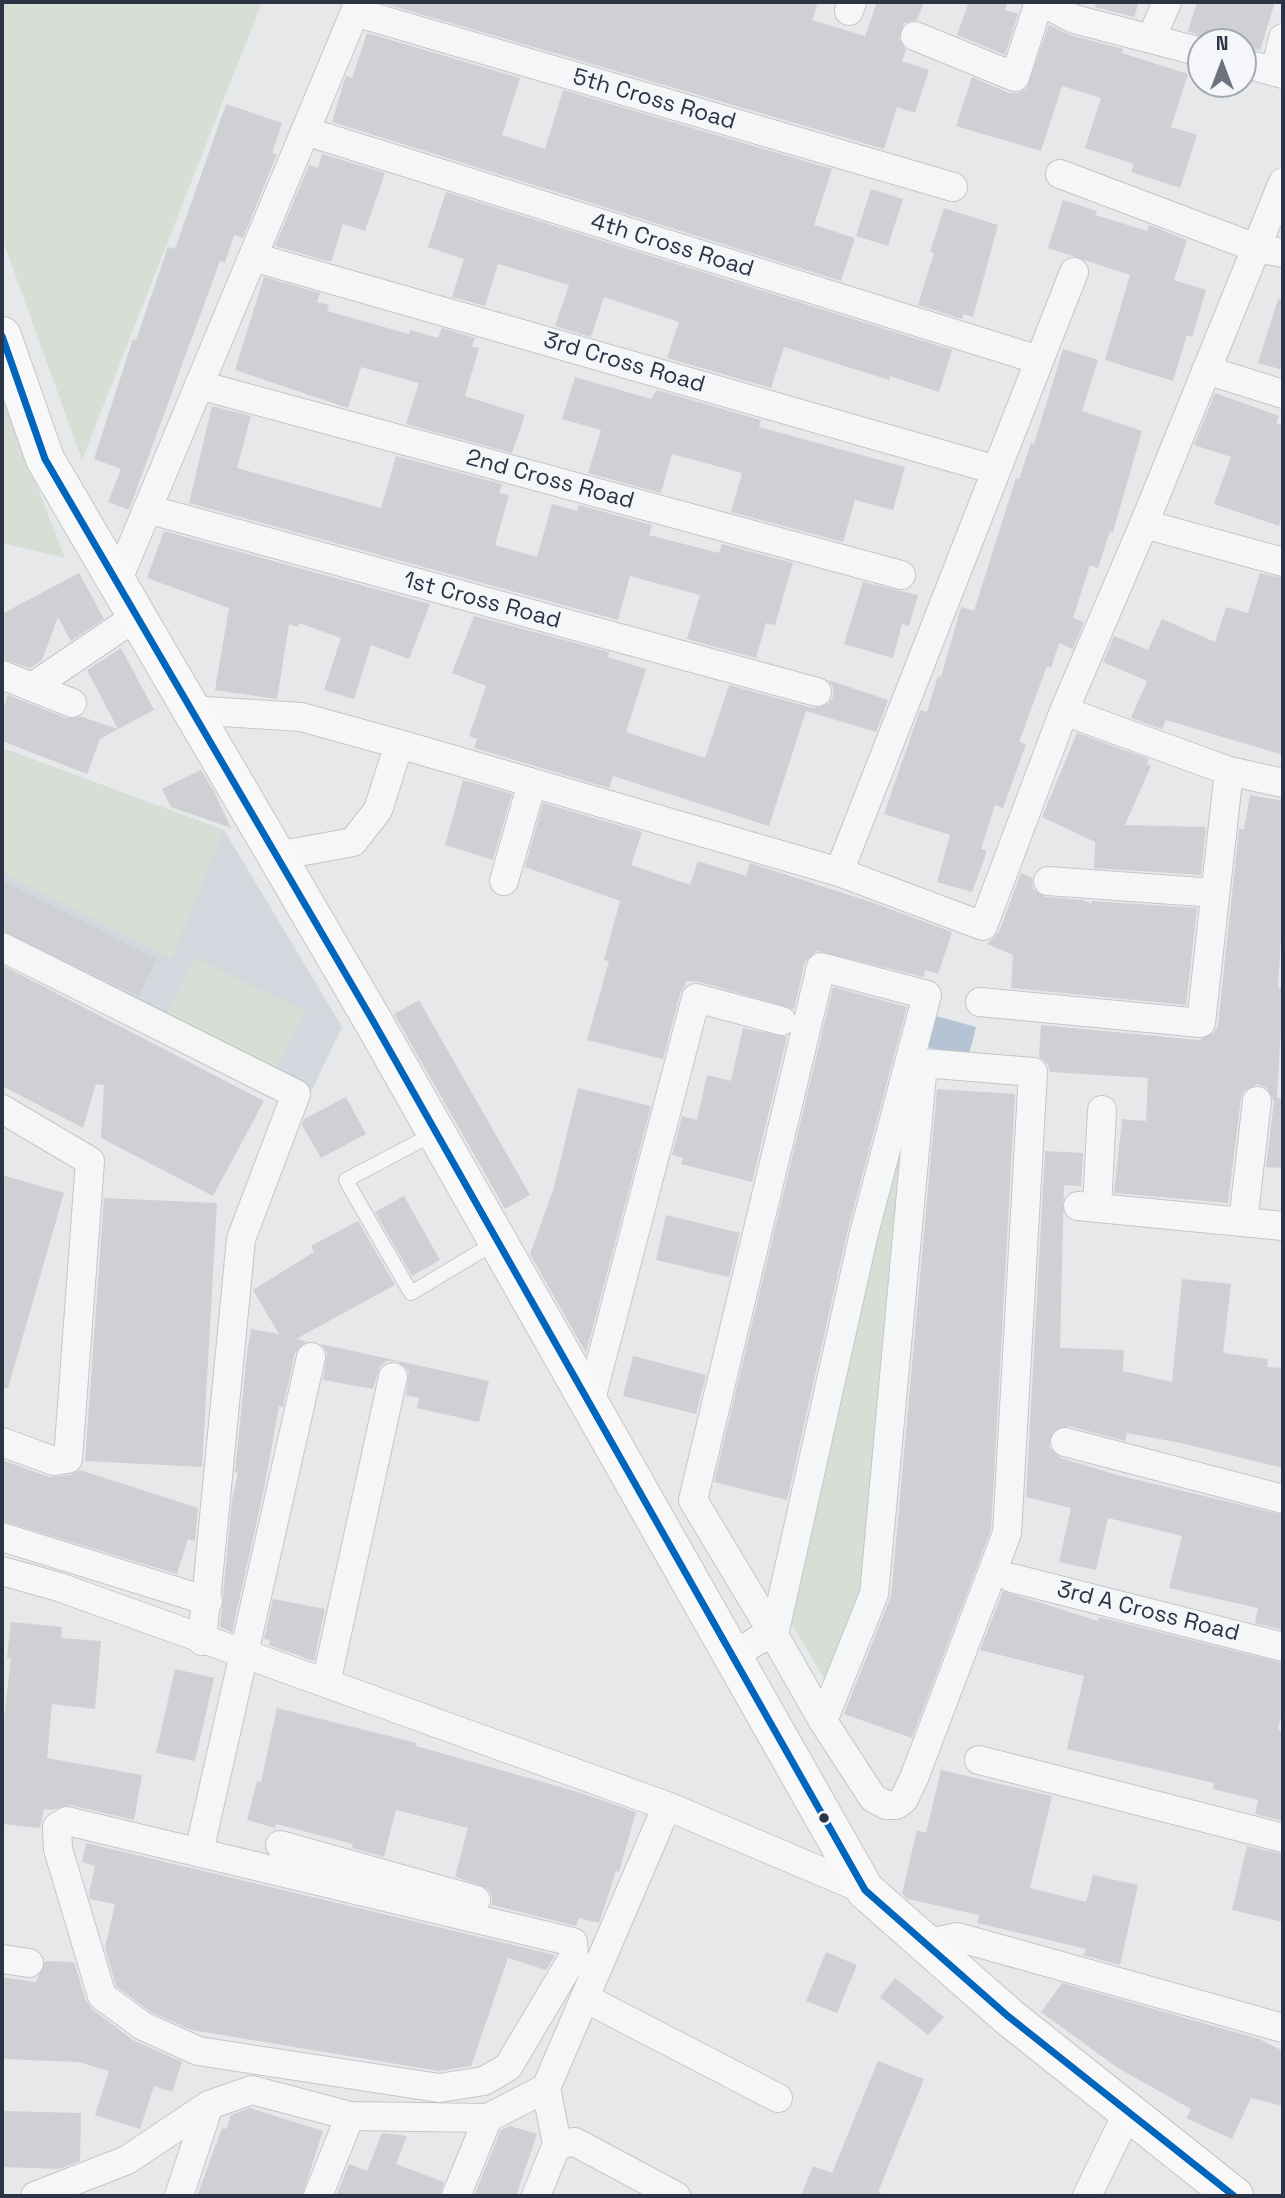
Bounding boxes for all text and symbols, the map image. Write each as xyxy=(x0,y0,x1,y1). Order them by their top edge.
north arrow xyxy=(1187,28,1257,98)
text: N xyxy=(1216,31,1228,56)
street label: 5th Cross Road xyxy=(569,64,739,136)
street label: 4th Cross Road xyxy=(587,208,757,284)
street label: 3rd Cross Road xyxy=(540,327,708,399)
street label: 2nd Cross Road xyxy=(463,444,637,516)
street label: 1st Cross Road xyxy=(400,567,564,635)
street label: 3rd A Cross Road xyxy=(1054,1576,1242,1648)
unlabelled marker xyxy=(817,1811,831,1825)

